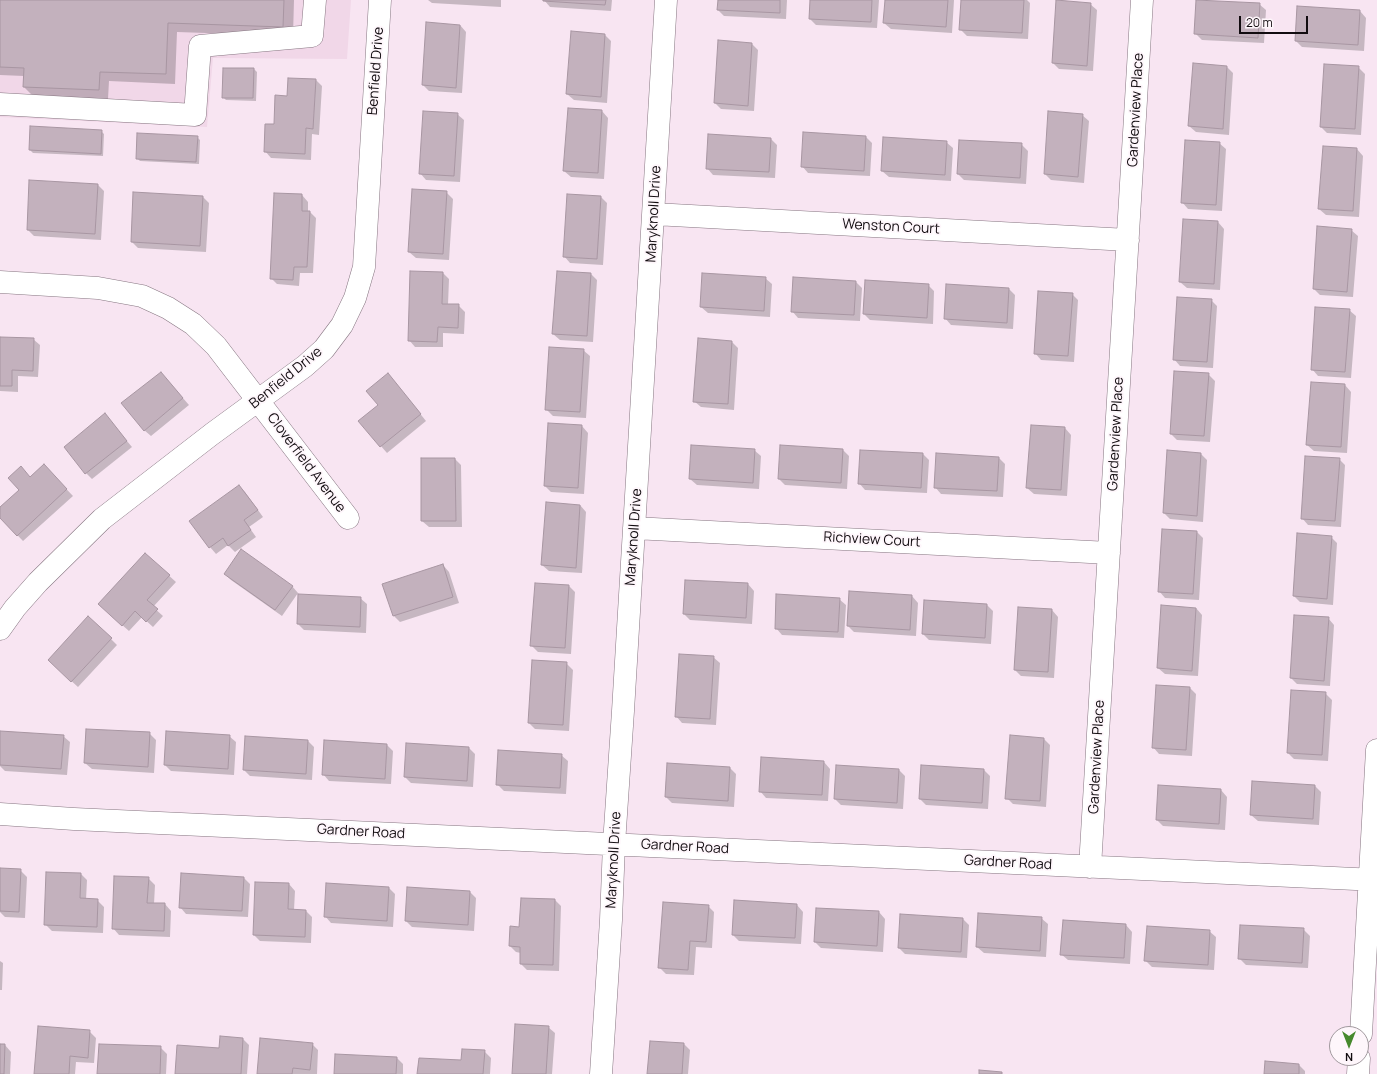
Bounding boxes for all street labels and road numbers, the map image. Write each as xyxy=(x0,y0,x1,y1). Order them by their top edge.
street label: Benfield Drive xyxy=(365,26,387,116)
street label: Gardenview Place xyxy=(1125,53,1147,167)
street label: Maryknoll Drive xyxy=(643,165,665,263)
street label: Wenston Court xyxy=(842,216,940,238)
street label: Benfield Drive xyxy=(246,344,326,412)
street label: Gardenview Place xyxy=(1105,377,1127,491)
street label: Cloverfield Avenue xyxy=(263,410,349,516)
street label: Maryknoll Drive xyxy=(622,488,646,586)
street label: Richview Court xyxy=(823,529,921,551)
street label: Gardenview Place xyxy=(1086,700,1108,814)
street label: Maryknoll Drive xyxy=(603,811,625,909)
street label: Gardner Road xyxy=(316,821,406,843)
street label: Gardner Road xyxy=(640,836,730,858)
street label: Gardner Road xyxy=(963,852,1053,874)

